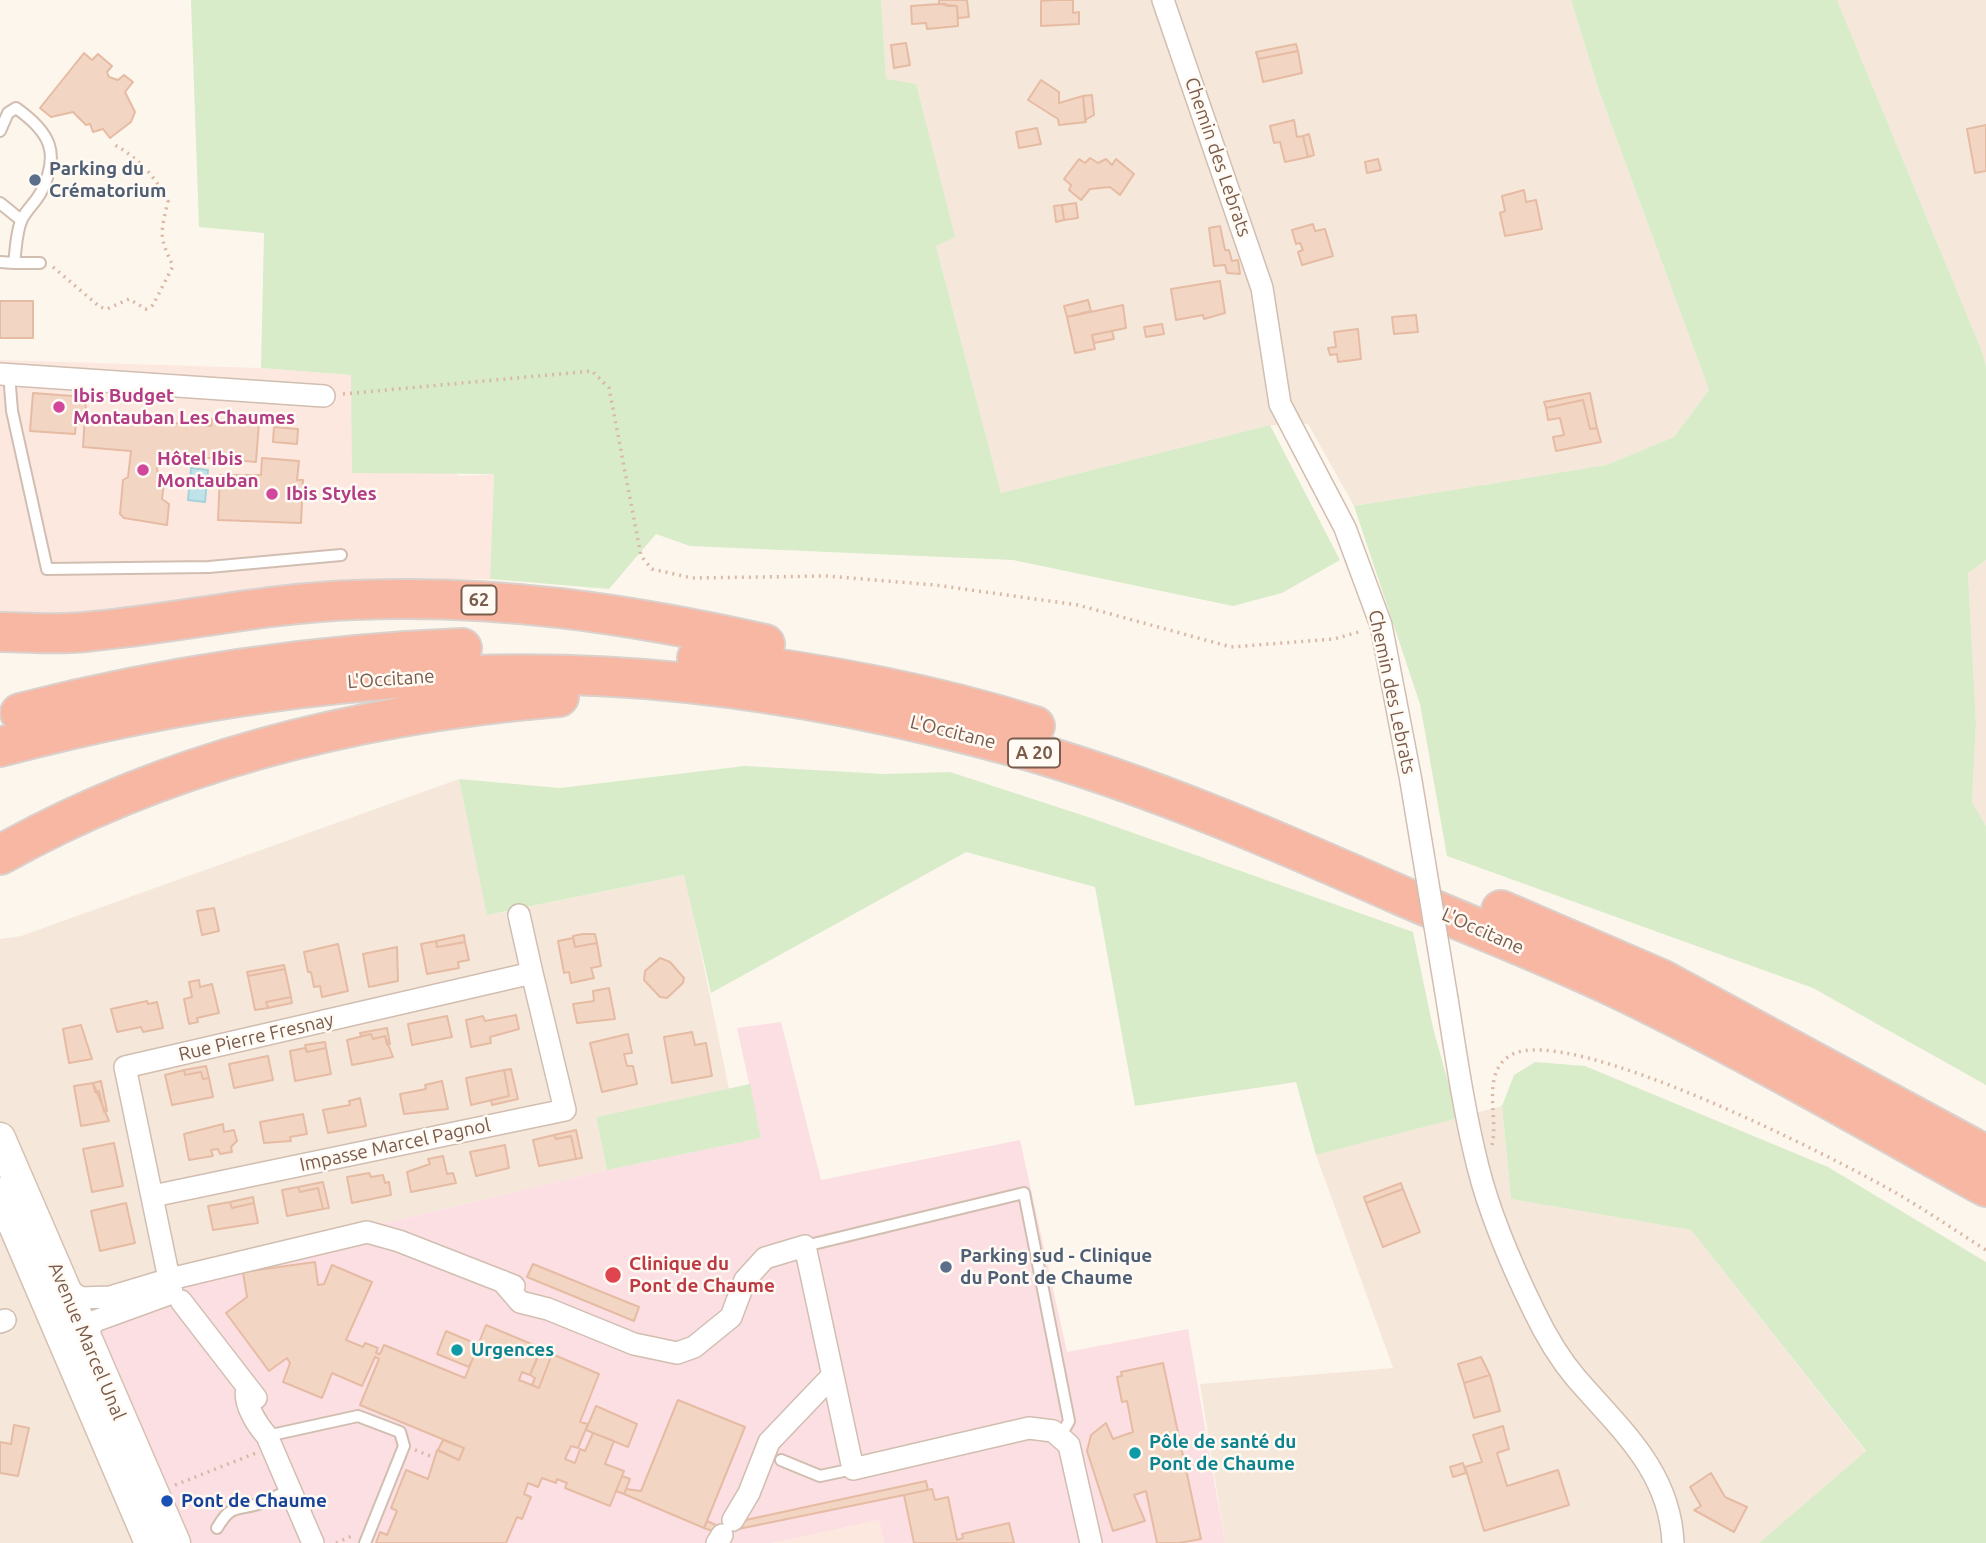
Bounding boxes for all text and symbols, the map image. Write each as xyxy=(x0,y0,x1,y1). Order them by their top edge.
street label: Chemin des Lebrats xyxy=(1180,74,1256,240)
place label: Parking du Crématorium xyxy=(49,158,166,202)
marker: Parking du Crématorium xyxy=(27,172,43,188)
place label: Ibis Budget Montauban Les Chaumes xyxy=(73,385,295,429)
marker: Ibis Budget Montauban Les Chaumes xyxy=(51,399,67,415)
place label: Hôtel Ibis Montauban xyxy=(157,448,259,492)
marker: Hôtel Ibis Montauban xyxy=(135,462,151,478)
place label: Ibis Styles xyxy=(286,483,377,505)
marker: Ibis Styles xyxy=(264,486,280,502)
road number: 62 xyxy=(462,586,496,614)
street label: Chemin des Lebrats xyxy=(1363,608,1421,776)
street label: L'Occitane xyxy=(347,665,435,693)
street label: L'Occitane xyxy=(908,710,998,754)
road number: A 20 xyxy=(1008,738,1060,768)
street label: L'Occitane xyxy=(1438,903,1528,959)
street label: Rue Pierre Fresnay xyxy=(176,1008,336,1066)
street label: Impasse Marcel Pagnol xyxy=(298,1114,492,1176)
place label: Parking sud - Clinique du Pont de Chaume xyxy=(960,1245,1152,1289)
place label: Clinique du Pont de Chaume xyxy=(629,1253,775,1297)
street label: Avenue Marcel Unal xyxy=(43,1259,131,1423)
marker: Parking sud - Clinique du Pont de Chaume xyxy=(938,1259,954,1275)
marker: Clinique du Pont de Chaume xyxy=(603,1265,623,1285)
place label: Urgences xyxy=(471,1339,554,1361)
marker: Urgences xyxy=(449,1342,465,1358)
place label: Pôle de santé du Pont de Chaume xyxy=(1149,1431,1296,1475)
marker: Pôle de santé du Pont de Chaume xyxy=(1127,1445,1143,1461)
place label: Pont de Chaume xyxy=(181,1490,327,1512)
marker: Pont de Chaume xyxy=(159,1493,175,1509)

